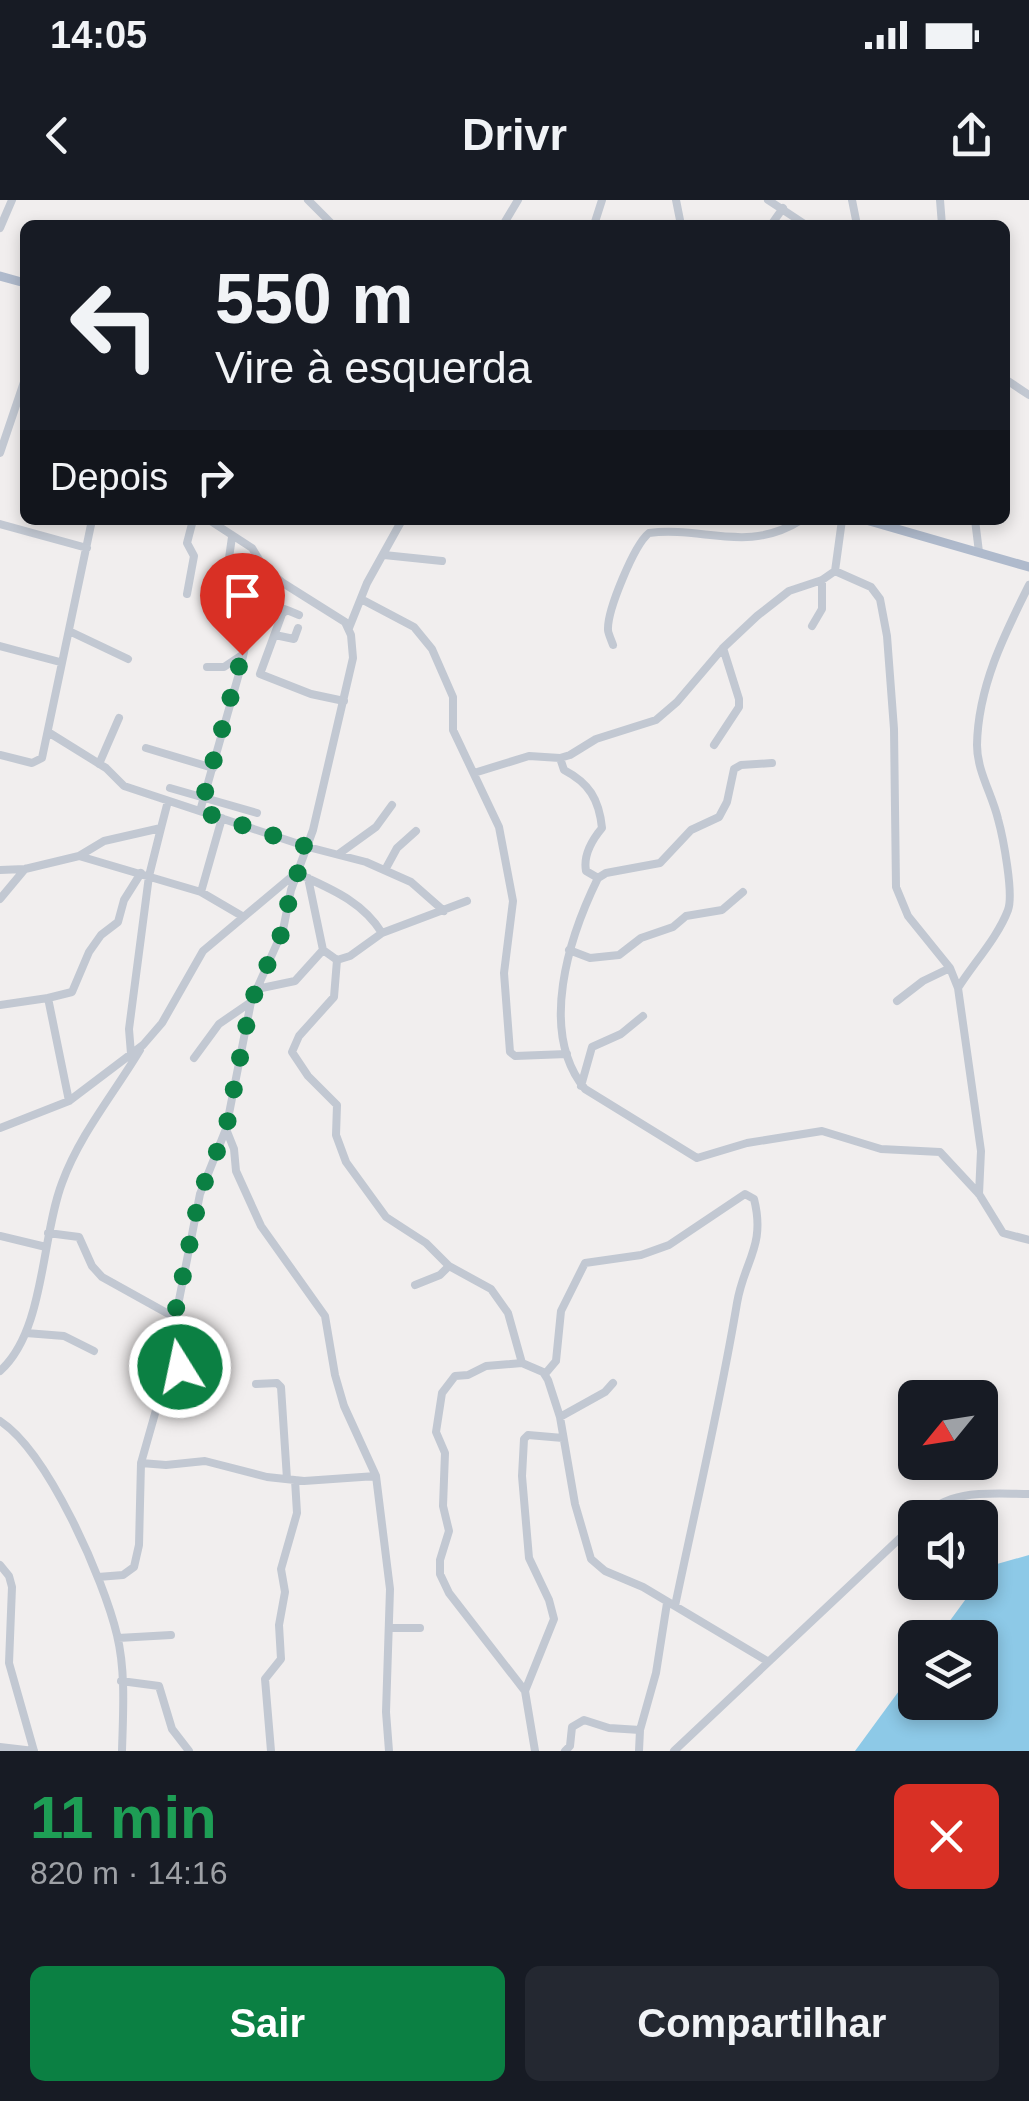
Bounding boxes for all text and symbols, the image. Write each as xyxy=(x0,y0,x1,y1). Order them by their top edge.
text: 14:05 xyxy=(50,14,147,56)
icon: back xyxy=(30,108,85,163)
icon: share xyxy=(944,108,999,163)
text: Drivr xyxy=(462,109,567,160)
icon: left xyxy=(50,260,180,390)
text: 550 m xyxy=(215,260,413,338)
text: Vire à esquerda xyxy=(215,342,532,393)
icon: right xyxy=(188,450,243,505)
text: Depois xyxy=(50,456,168,498)
pin xyxy=(200,553,285,656)
icon: arrive xyxy=(215,568,270,623)
position arrow xyxy=(128,1315,232,1419)
north arrow xyxy=(898,1380,998,1480)
map controls xyxy=(898,1380,998,1720)
button: sound xyxy=(898,1500,998,1600)
button: layers xyxy=(898,1620,998,1720)
text: 11 min xyxy=(30,1784,217,1851)
button: close xyxy=(894,1784,999,1889)
text: 820 m · 14:16 xyxy=(30,1855,227,1891)
button: Sair xyxy=(30,1966,505,2081)
button: Compartilhar xyxy=(525,1966,999,2081)

